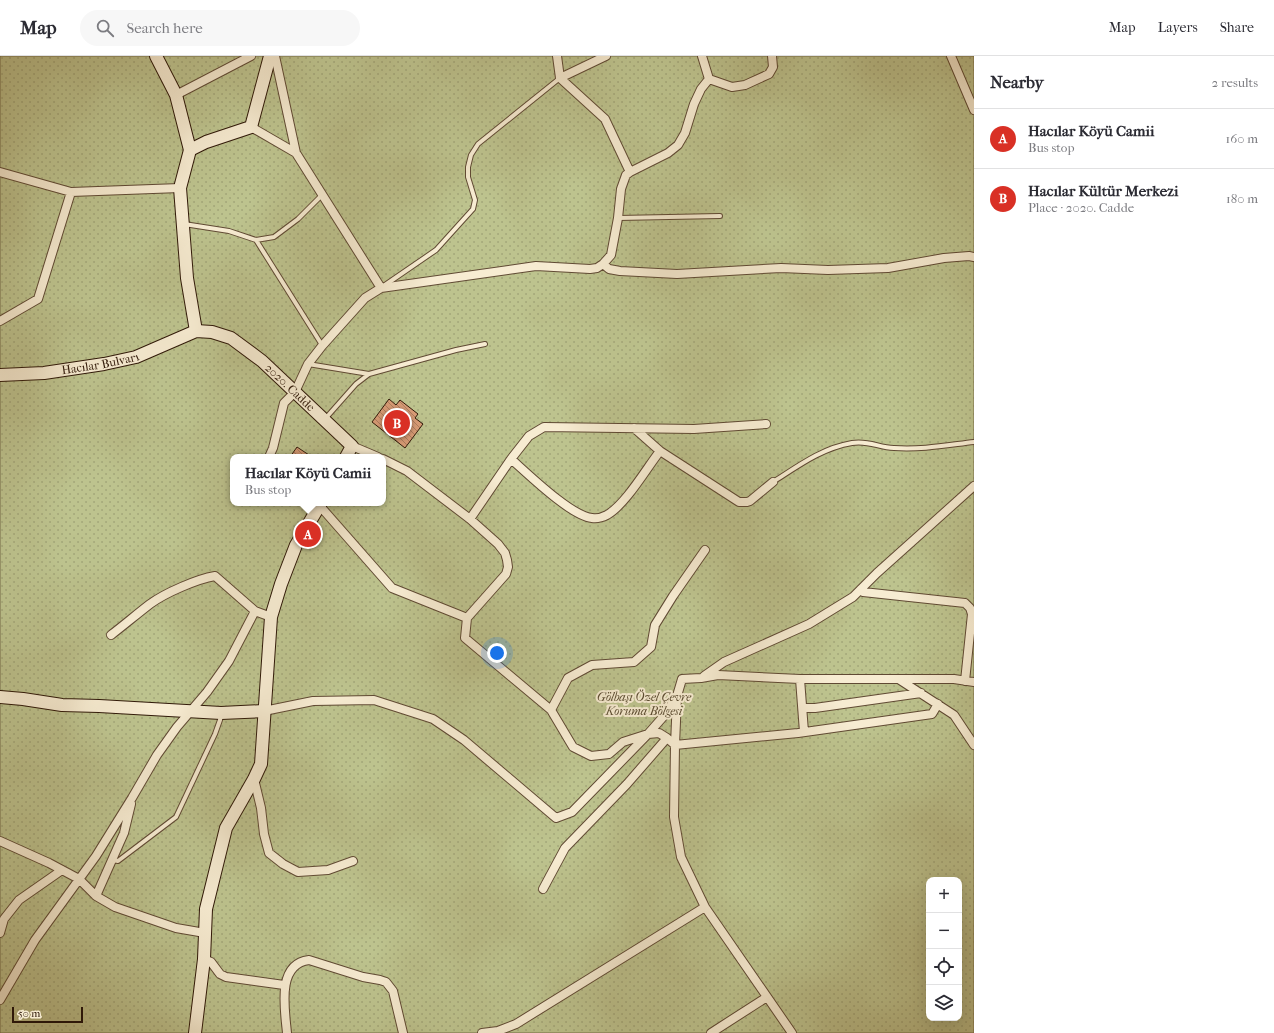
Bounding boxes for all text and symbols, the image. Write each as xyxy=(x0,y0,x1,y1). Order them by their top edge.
search box xyxy=(80,10,360,46)
text: Map xyxy=(20,17,56,39)
icon: search xyxy=(94,17,116,39)
text: Search here xyxy=(126,19,203,37)
text: Map xyxy=(1109,19,1136,36)
text: Layers xyxy=(1158,19,1198,36)
text: Share xyxy=(1220,19,1254,36)
text: Nearby xyxy=(990,72,1044,92)
text: 2 results xyxy=(1212,75,1258,90)
text: Hacılar Köyü Camii xyxy=(1028,122,1154,140)
text: A xyxy=(999,131,1007,146)
text: 160 m xyxy=(1226,131,1258,146)
text: Bus stop xyxy=(1028,140,1074,155)
text: Hacılar Kültür Merkezi xyxy=(1028,182,1178,200)
text: B xyxy=(999,191,1007,206)
text: 180 m xyxy=(1226,191,1258,206)
text: Place · 2020. Cadde xyxy=(1028,200,1134,215)
street label: Hacılar Bulvarı xyxy=(61,349,142,377)
street label: 2020. Cadde xyxy=(262,361,318,414)
pin: B xyxy=(384,408,410,438)
popup xyxy=(230,454,386,506)
text: Hacılar Köyü Camii xyxy=(245,464,371,482)
text: Bus stop xyxy=(245,482,291,497)
pin: A xyxy=(295,519,321,549)
your location xyxy=(487,643,507,663)
park label: Gölbaşı Özel Çevre Koruma Bölgesi xyxy=(597,689,692,718)
map controls xyxy=(926,877,962,1021)
button: + xyxy=(926,877,962,913)
button: − xyxy=(926,913,962,949)
button: locate xyxy=(926,949,962,985)
button: layers xyxy=(926,985,962,1021)
scale bar xyxy=(12,1005,83,1024)
text: 50 m xyxy=(18,1007,40,1020)

